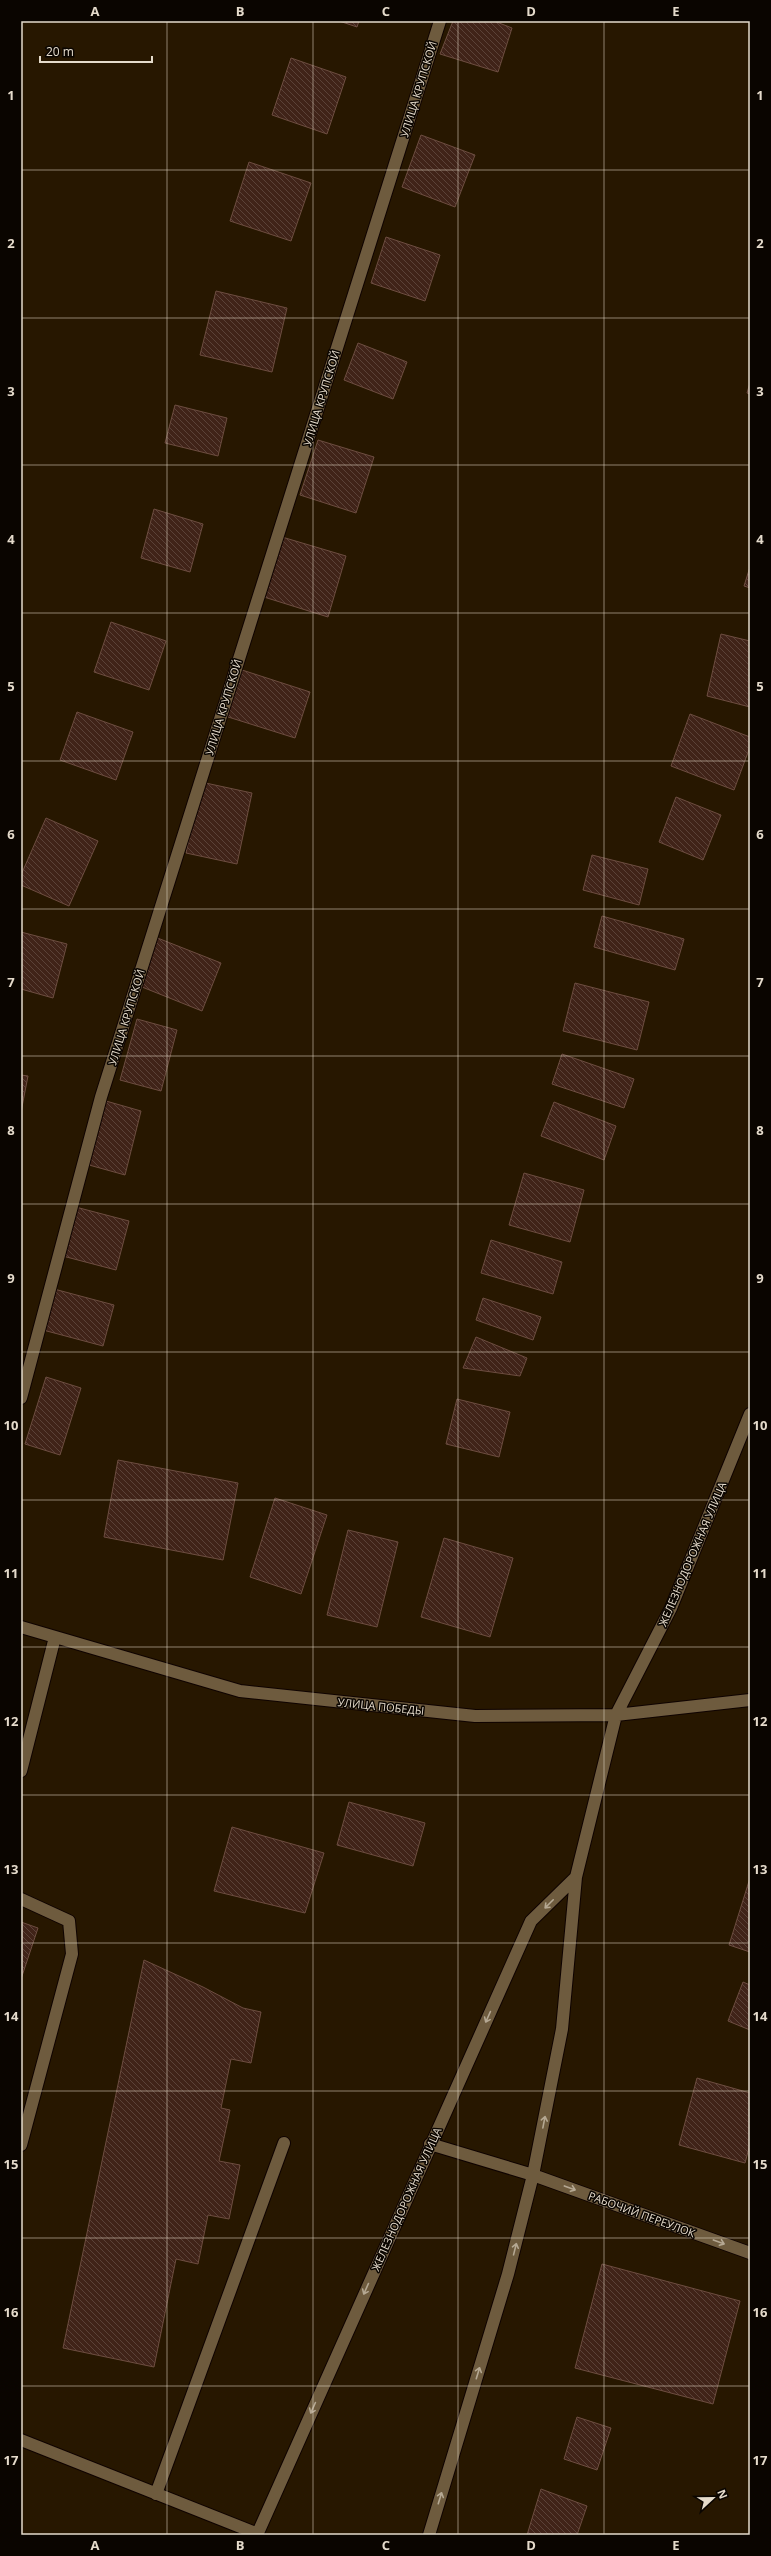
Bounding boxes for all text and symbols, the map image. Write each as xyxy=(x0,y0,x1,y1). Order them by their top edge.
text: A xyxy=(91,2,100,20)
text: B xyxy=(236,2,245,20)
text: C xyxy=(382,2,390,20)
text: D xyxy=(526,2,536,20)
text: E xyxy=(672,2,680,20)
scale bar xyxy=(40,38,152,64)
street label: УЛИЦА КРУПСКОЙ xyxy=(396,39,440,139)
text: 20 m xyxy=(46,43,74,60)
text: 1 xyxy=(7,86,15,104)
text: 1 xyxy=(756,86,764,104)
text: 2 xyxy=(7,234,15,252)
text: 2 xyxy=(756,234,764,252)
street label: УЛИЦА КРУПСКОЙ xyxy=(299,348,343,448)
text: 3 xyxy=(7,382,15,400)
text: 3 xyxy=(756,382,764,400)
text: 4 xyxy=(7,530,15,548)
text: 4 xyxy=(756,530,764,548)
street label: УЛИЦА КРУПСКОЙ xyxy=(201,657,245,757)
text: 5 xyxy=(7,677,15,695)
text: 5 xyxy=(756,677,764,695)
text: 6 xyxy=(7,825,15,843)
text: 6 xyxy=(756,825,764,843)
street label: УЛИЦА КРУПСКОЙ xyxy=(104,967,148,1067)
text: 7 xyxy=(7,973,15,991)
text: 7 xyxy=(756,973,764,991)
text: 8 xyxy=(7,1121,15,1139)
text: 8 xyxy=(756,1121,764,1139)
text: 9 xyxy=(7,1269,15,1287)
text: 9 xyxy=(756,1269,764,1287)
text: 10 xyxy=(4,1416,18,1434)
text: 10 xyxy=(753,1416,767,1434)
street label: ЖЕЛЕЗНОДОРОЖНАЯ УЛИЦА xyxy=(655,1479,729,1629)
text: 11 xyxy=(4,1564,18,1582)
text: 11 xyxy=(753,1564,767,1582)
street label: УЛИЦА ПОБЕДЫ xyxy=(337,1694,425,1718)
text: 12 xyxy=(4,1712,19,1730)
text: 12 xyxy=(753,1712,768,1730)
text: 13 xyxy=(4,1860,18,1878)
text: 13 xyxy=(753,1860,767,1878)
one-way arrow xyxy=(544,1899,554,1909)
text: 14 xyxy=(4,2007,19,2025)
text: 14 xyxy=(753,2007,768,2025)
one-way arrow xyxy=(484,2011,491,2023)
one-way arrow xyxy=(540,2116,548,2129)
street label: ЖЕЛЕЗНОДОРОЖНАЯ УЛИЦА xyxy=(367,2125,445,2273)
text: 15 xyxy=(4,2155,18,2173)
text: 15 xyxy=(753,2155,767,2173)
one-way arrow xyxy=(564,2185,576,2193)
street label: РАБОЧИЙ ПЕРЕУЛОК xyxy=(586,2188,698,2240)
one-way arrow xyxy=(712,2238,724,2246)
one-way arrow xyxy=(512,2242,519,2255)
one-way arrow xyxy=(362,2283,369,2295)
text: 16 xyxy=(4,2303,19,2321)
text: 16 xyxy=(753,2303,768,2321)
one-way arrow xyxy=(475,2367,482,2380)
one-way arrow xyxy=(309,2402,316,2414)
text: 17 xyxy=(4,2451,19,2469)
text: 17 xyxy=(753,2451,768,2469)
north arrow xyxy=(693,2478,733,2518)
text: N xyxy=(714,2487,731,2501)
one-way arrow xyxy=(437,2491,444,2504)
text: A xyxy=(91,2536,100,2554)
text: B xyxy=(236,2536,245,2554)
text: C xyxy=(382,2536,390,2554)
text: D xyxy=(526,2536,536,2554)
text: E xyxy=(672,2536,680,2554)

